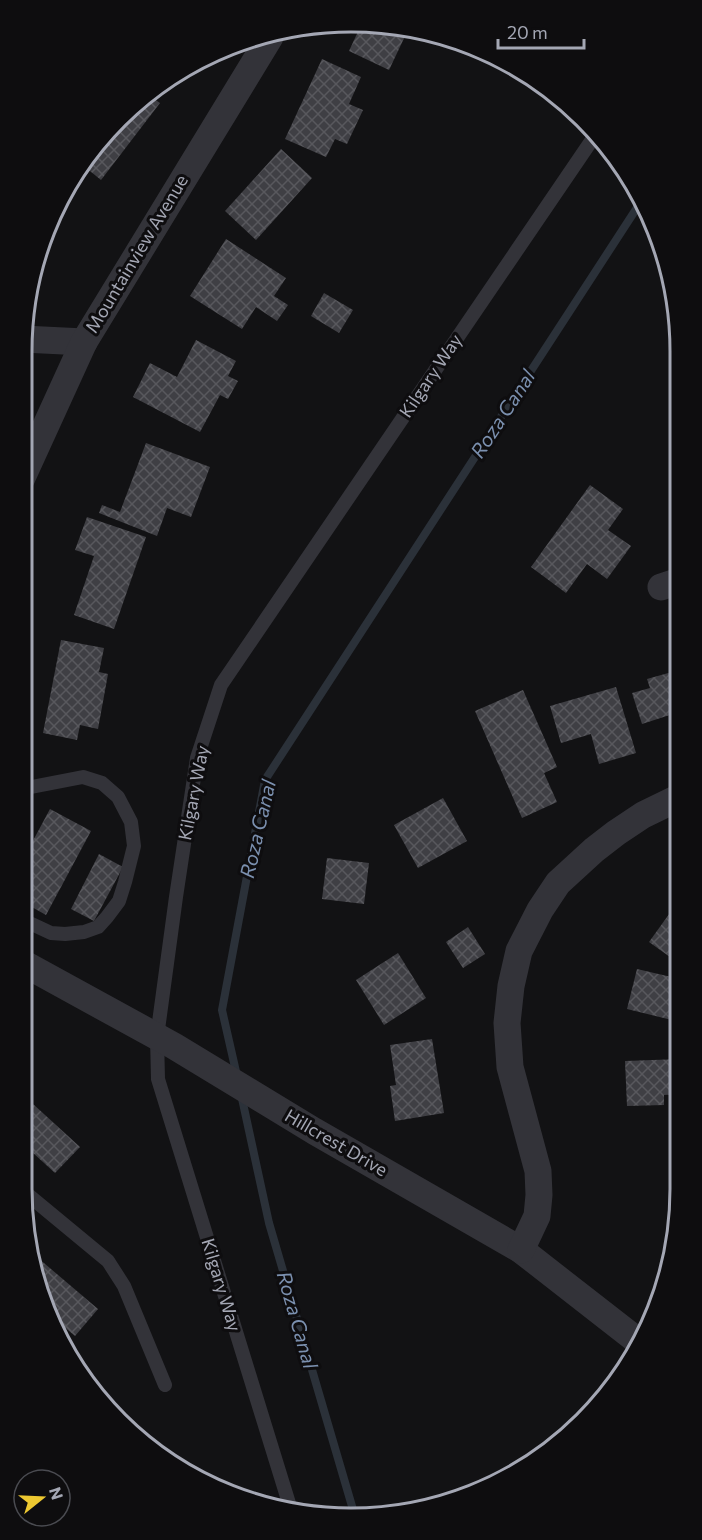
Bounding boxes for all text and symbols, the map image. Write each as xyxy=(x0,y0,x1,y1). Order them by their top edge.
scale bar xyxy=(498,12,584,50)
text: 20 m xyxy=(507,21,548,43)
street label: Mountainview Avenue xyxy=(80,170,192,337)
street label: Kilgary Way xyxy=(394,329,466,421)
water label: Roza Canal xyxy=(465,364,540,462)
street label: Kilgary Way xyxy=(173,743,213,842)
water label: Roza Canal xyxy=(234,776,280,880)
street label: Hillcrest Drive xyxy=(281,1104,392,1180)
street label: Kilgary Way xyxy=(197,1235,247,1334)
water label: Roza Canal xyxy=(273,1268,324,1372)
north arrow xyxy=(12,1468,72,1528)
text: N xyxy=(46,1485,68,1502)

